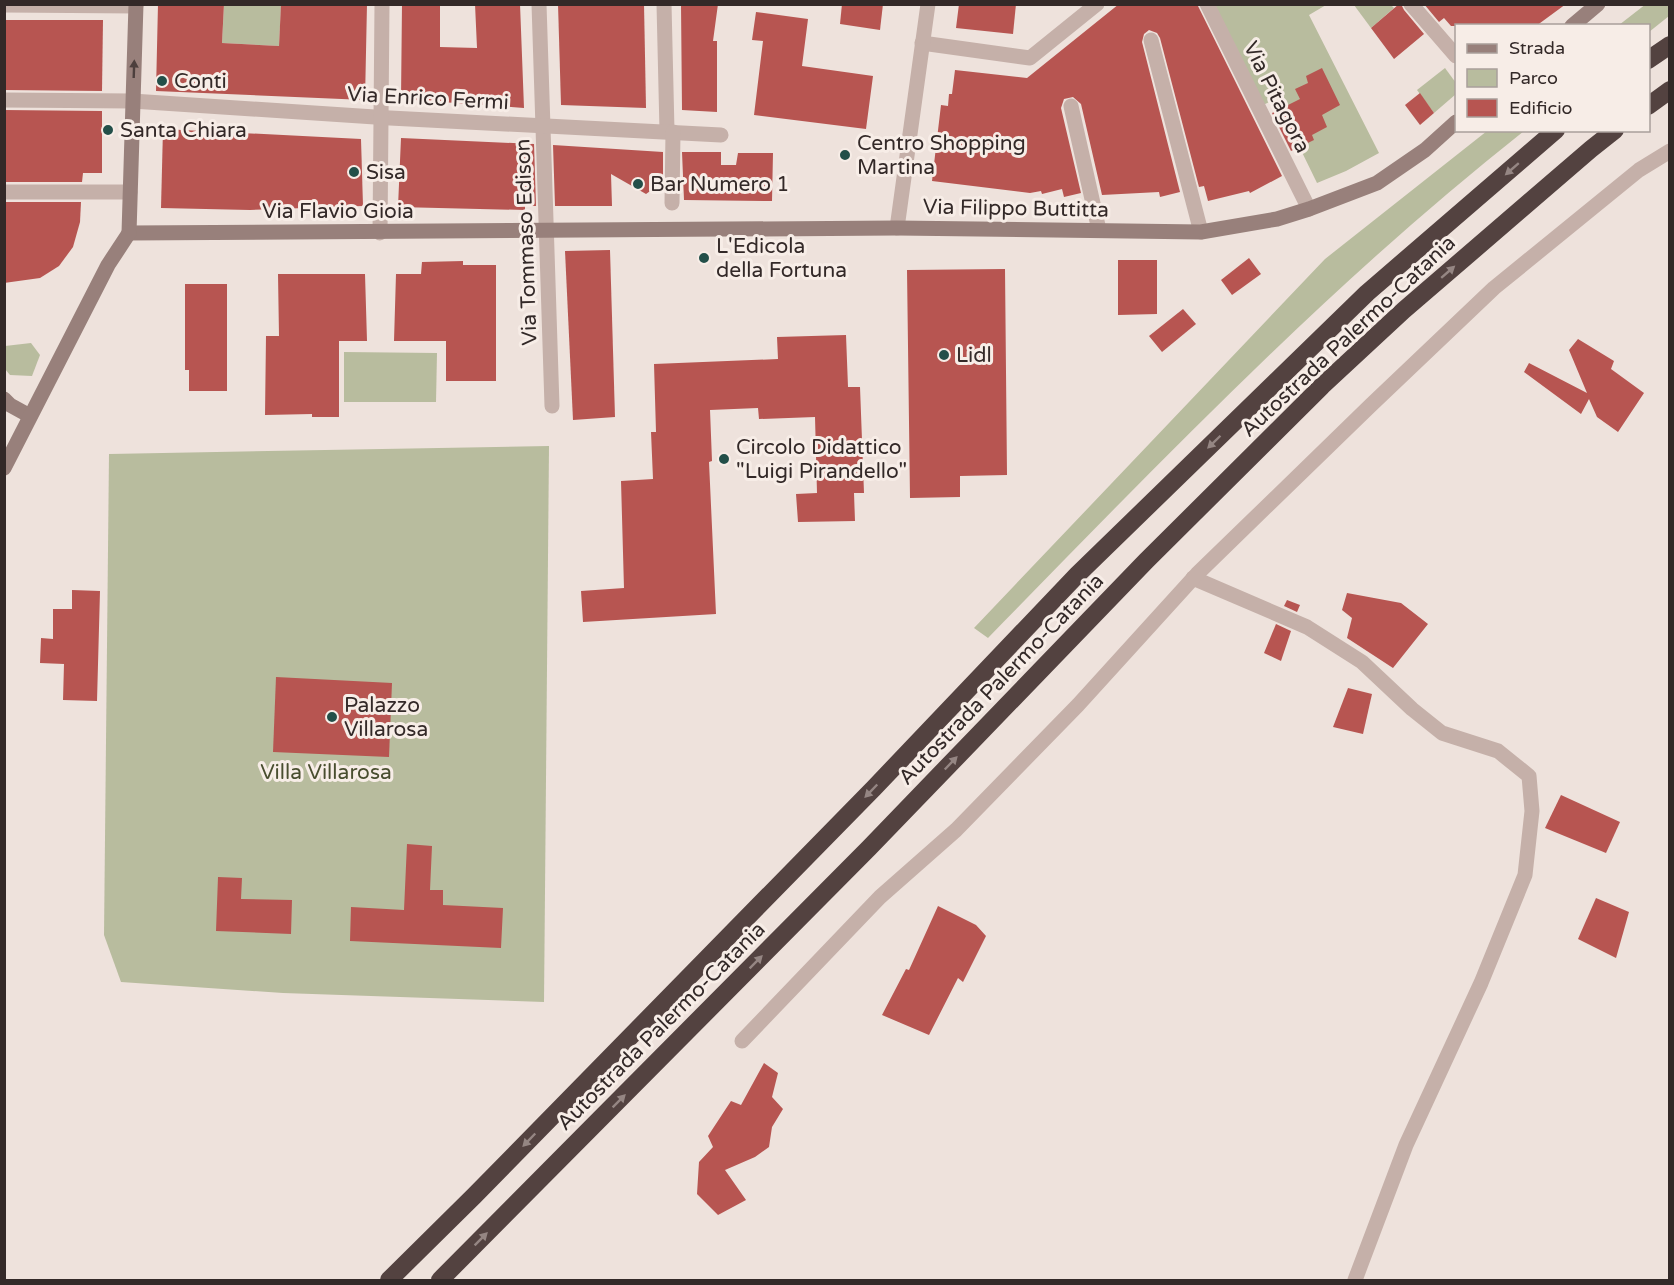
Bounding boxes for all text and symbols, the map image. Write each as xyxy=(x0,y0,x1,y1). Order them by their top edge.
legend xyxy=(1455,24,1650,132)
street label: Via Pitagora xyxy=(1238,37,1315,157)
text: Strada xyxy=(1509,37,1565,59)
one-way arrow xyxy=(129,60,138,79)
text: Parco xyxy=(1509,67,1558,89)
place label: Conti xyxy=(174,69,227,94)
marker: Conti xyxy=(155,74,169,88)
street label: Via Enrico Fermi xyxy=(346,82,509,115)
text: Edificio xyxy=(1509,97,1573,119)
place label: Santa Chiara xyxy=(120,118,247,143)
marker: Santa Chiara xyxy=(101,123,115,137)
place label: Centro Shopping Martina xyxy=(857,131,1026,180)
street label: Via Tommaso Edison xyxy=(510,138,543,346)
marker: Centro Shopping Martina xyxy=(838,148,852,162)
place label: Sisa xyxy=(366,160,406,185)
one-way arrow xyxy=(1505,162,1520,175)
marker: Sisa xyxy=(347,165,361,179)
place label: Bar Numero 1 xyxy=(650,172,790,197)
marker: Bar Numero 1 xyxy=(631,177,645,191)
street label: Via Filippo Buttitta xyxy=(923,194,1109,223)
street label: Via Flavio Gioia xyxy=(262,199,414,224)
street label: Autostrada Palermo-Catania xyxy=(1236,230,1461,442)
place label: L'Edicola della Fortuna xyxy=(716,234,847,283)
marker: L'Edicola della Fortuna xyxy=(697,251,711,265)
one-way arrow xyxy=(1440,266,1455,279)
place label: Lidl xyxy=(956,343,992,368)
marker: Lidl xyxy=(937,348,951,362)
place label: Circolo Didattico "Luigi Pirandello" xyxy=(736,435,907,484)
one-way arrow xyxy=(1207,435,1221,449)
marker: Circolo Didattico "Luigi Pirandello" xyxy=(717,452,731,466)
street label: Autostrada Palermo-Catania xyxy=(894,568,1109,790)
place label: Palazzo Villarosa xyxy=(344,693,428,742)
marker: Palazzo Villarosa xyxy=(325,710,339,724)
one-way arrow xyxy=(944,755,958,770)
park label: Villa Villarosa xyxy=(260,760,392,785)
one-way arrow xyxy=(864,783,878,798)
street label: Autostrada Palermo-Catania xyxy=(552,917,771,1136)
one-way arrow xyxy=(749,955,763,970)
one-way arrow xyxy=(611,1094,625,1108)
one-way arrow xyxy=(522,1133,536,1147)
one-way arrow xyxy=(474,1233,488,1247)

